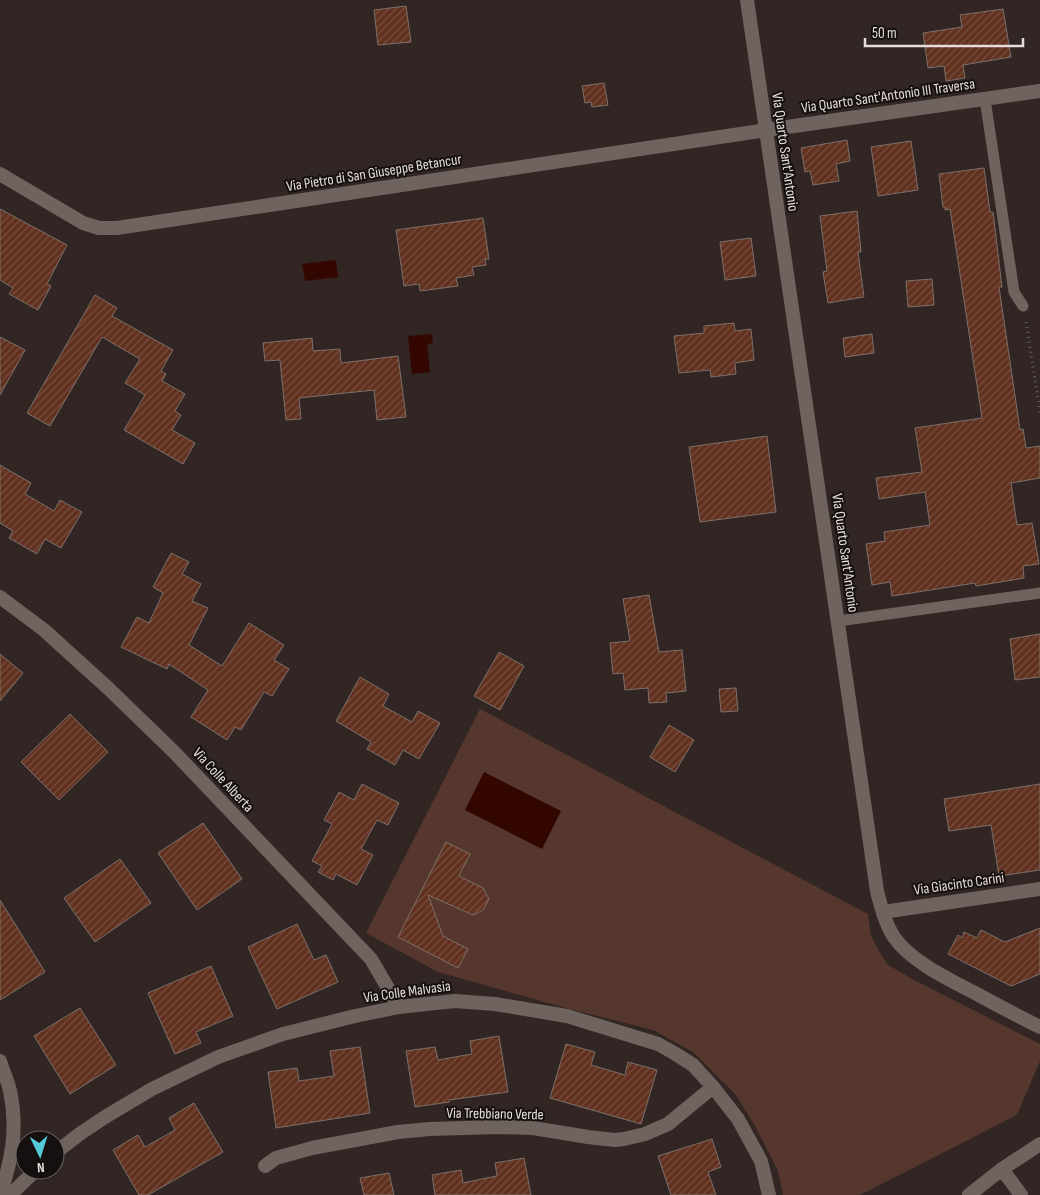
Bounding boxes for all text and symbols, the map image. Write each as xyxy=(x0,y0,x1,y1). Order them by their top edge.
scale bar xyxy=(865,15,1022,47)
text: 50 m xyxy=(872,24,897,43)
street label: Via Quarto Sant'Antonio III Traversa xyxy=(800,74,976,118)
street label: Via Quarto Sant'Antonio xyxy=(767,91,803,213)
street label: Via Pietro di San Giuseppe Betancur xyxy=(285,150,464,196)
street label: Via Quarto Sant'Antonio xyxy=(827,492,863,614)
street label: Via Colle Alberta xyxy=(188,744,258,816)
street label: Via Giacinto Carini xyxy=(912,868,1006,900)
street label: Via Colle Malvasia xyxy=(362,976,452,1008)
street label: Via Trebbiano Verde xyxy=(446,1104,544,1124)
north arrow xyxy=(15,1130,65,1180)
text: N xyxy=(37,1159,45,1176)

